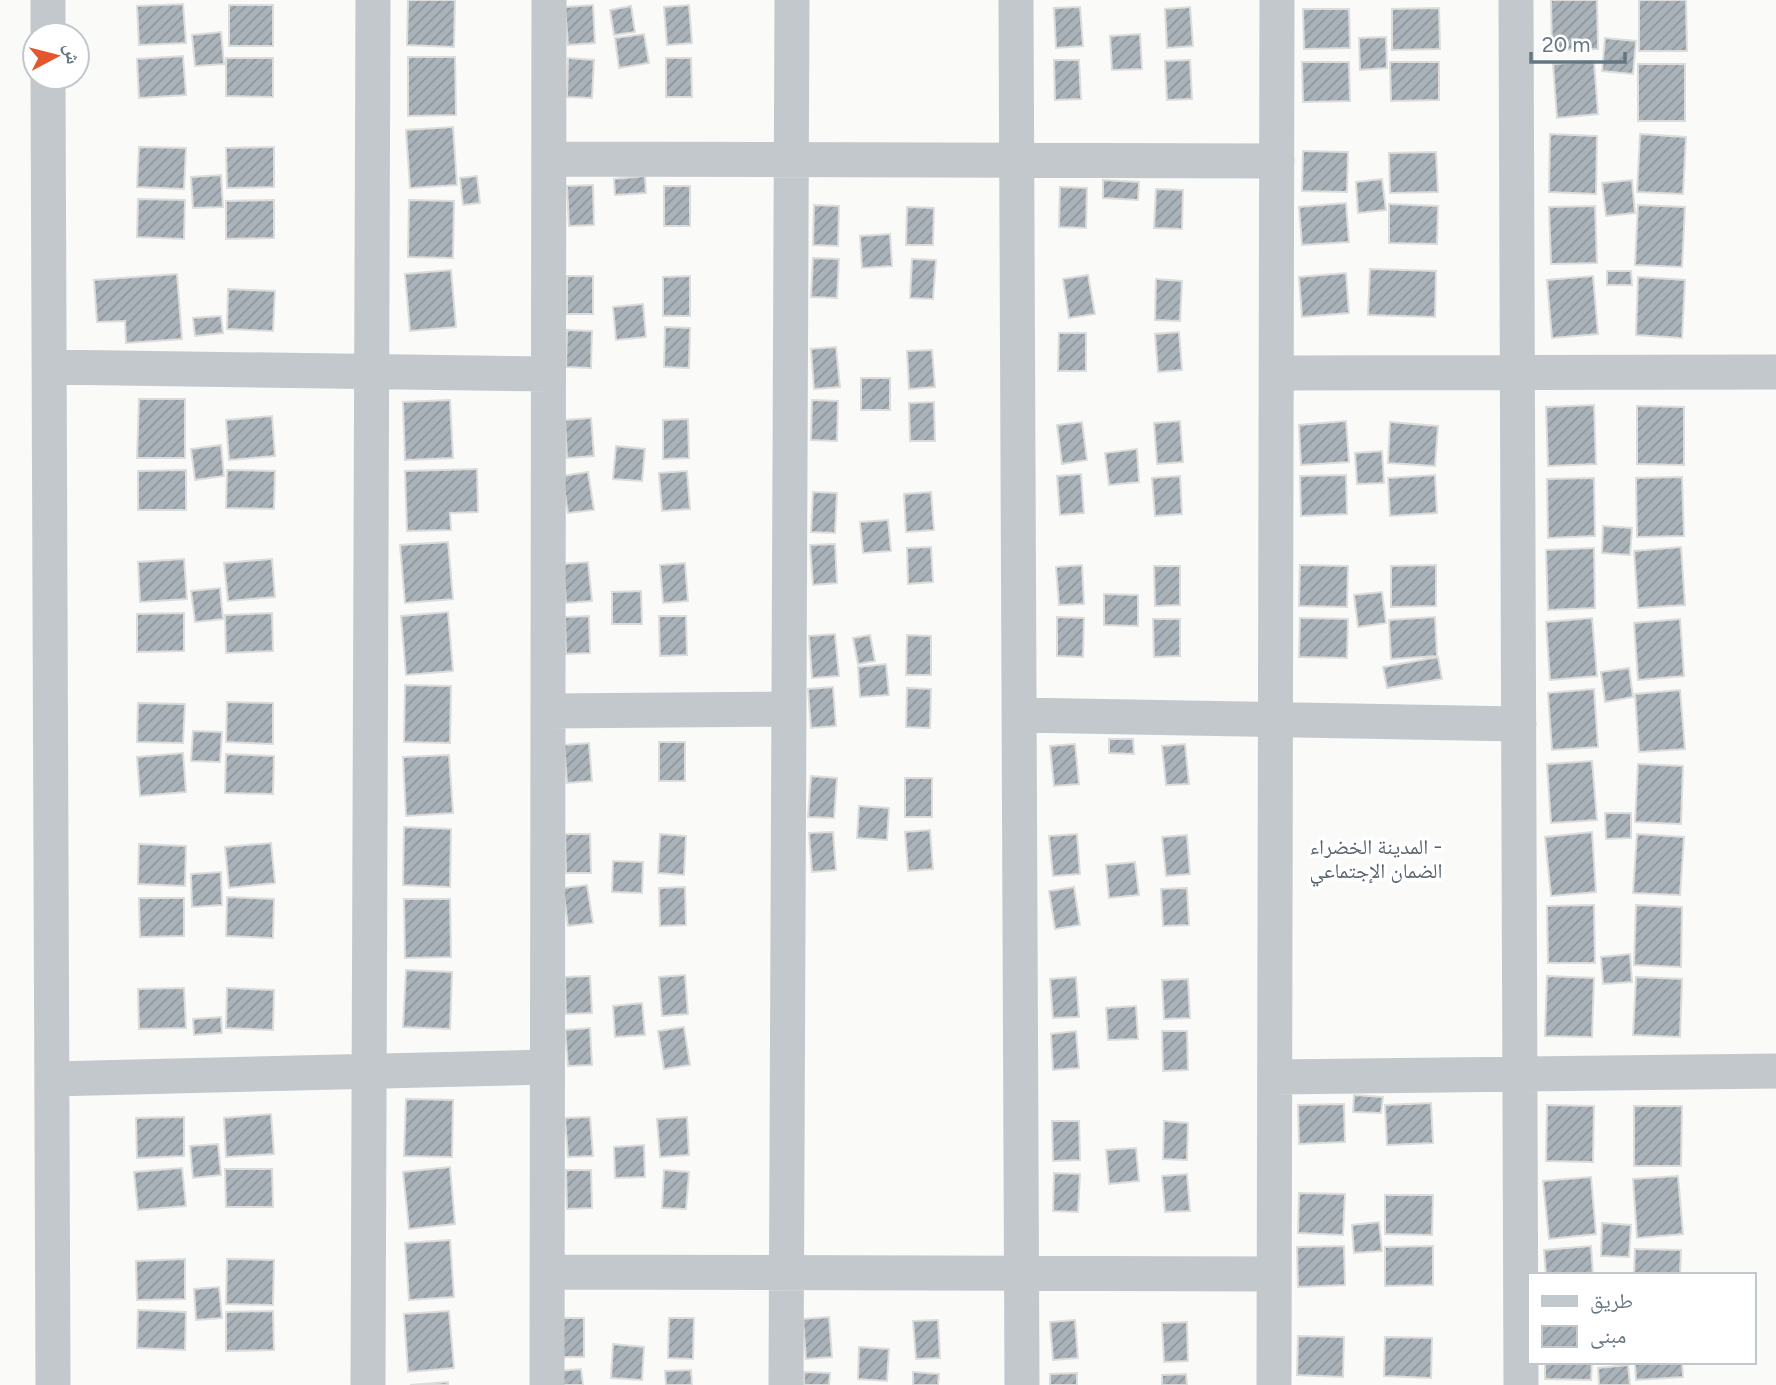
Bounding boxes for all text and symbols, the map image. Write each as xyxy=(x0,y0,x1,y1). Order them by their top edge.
north arrow xyxy=(21,21,91,91)
scale bar xyxy=(1531,21,1626,65)
text: 20 m xyxy=(1542,32,1590,57)
text: ش xyxy=(60,43,85,65)
district label: المدينة الخضراء - الضمان الإجتماعي xyxy=(1309,834,1443,887)
legend xyxy=(1528,1273,1755,1364)
text: طريق xyxy=(1590,1288,1633,1314)
text: مبنى xyxy=(1590,1323,1626,1349)

